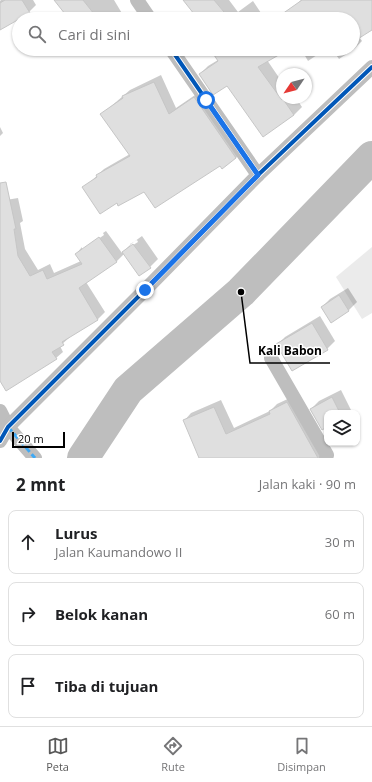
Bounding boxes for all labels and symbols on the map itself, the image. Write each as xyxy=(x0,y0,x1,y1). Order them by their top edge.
north arrow xyxy=(276,68,312,104)
route start xyxy=(197,91,215,109)
route end xyxy=(136,281,154,299)
callout: Kali Babon xyxy=(250,339,330,363)
text: Kali Babon xyxy=(258,342,322,359)
scale bar xyxy=(12,430,65,449)

